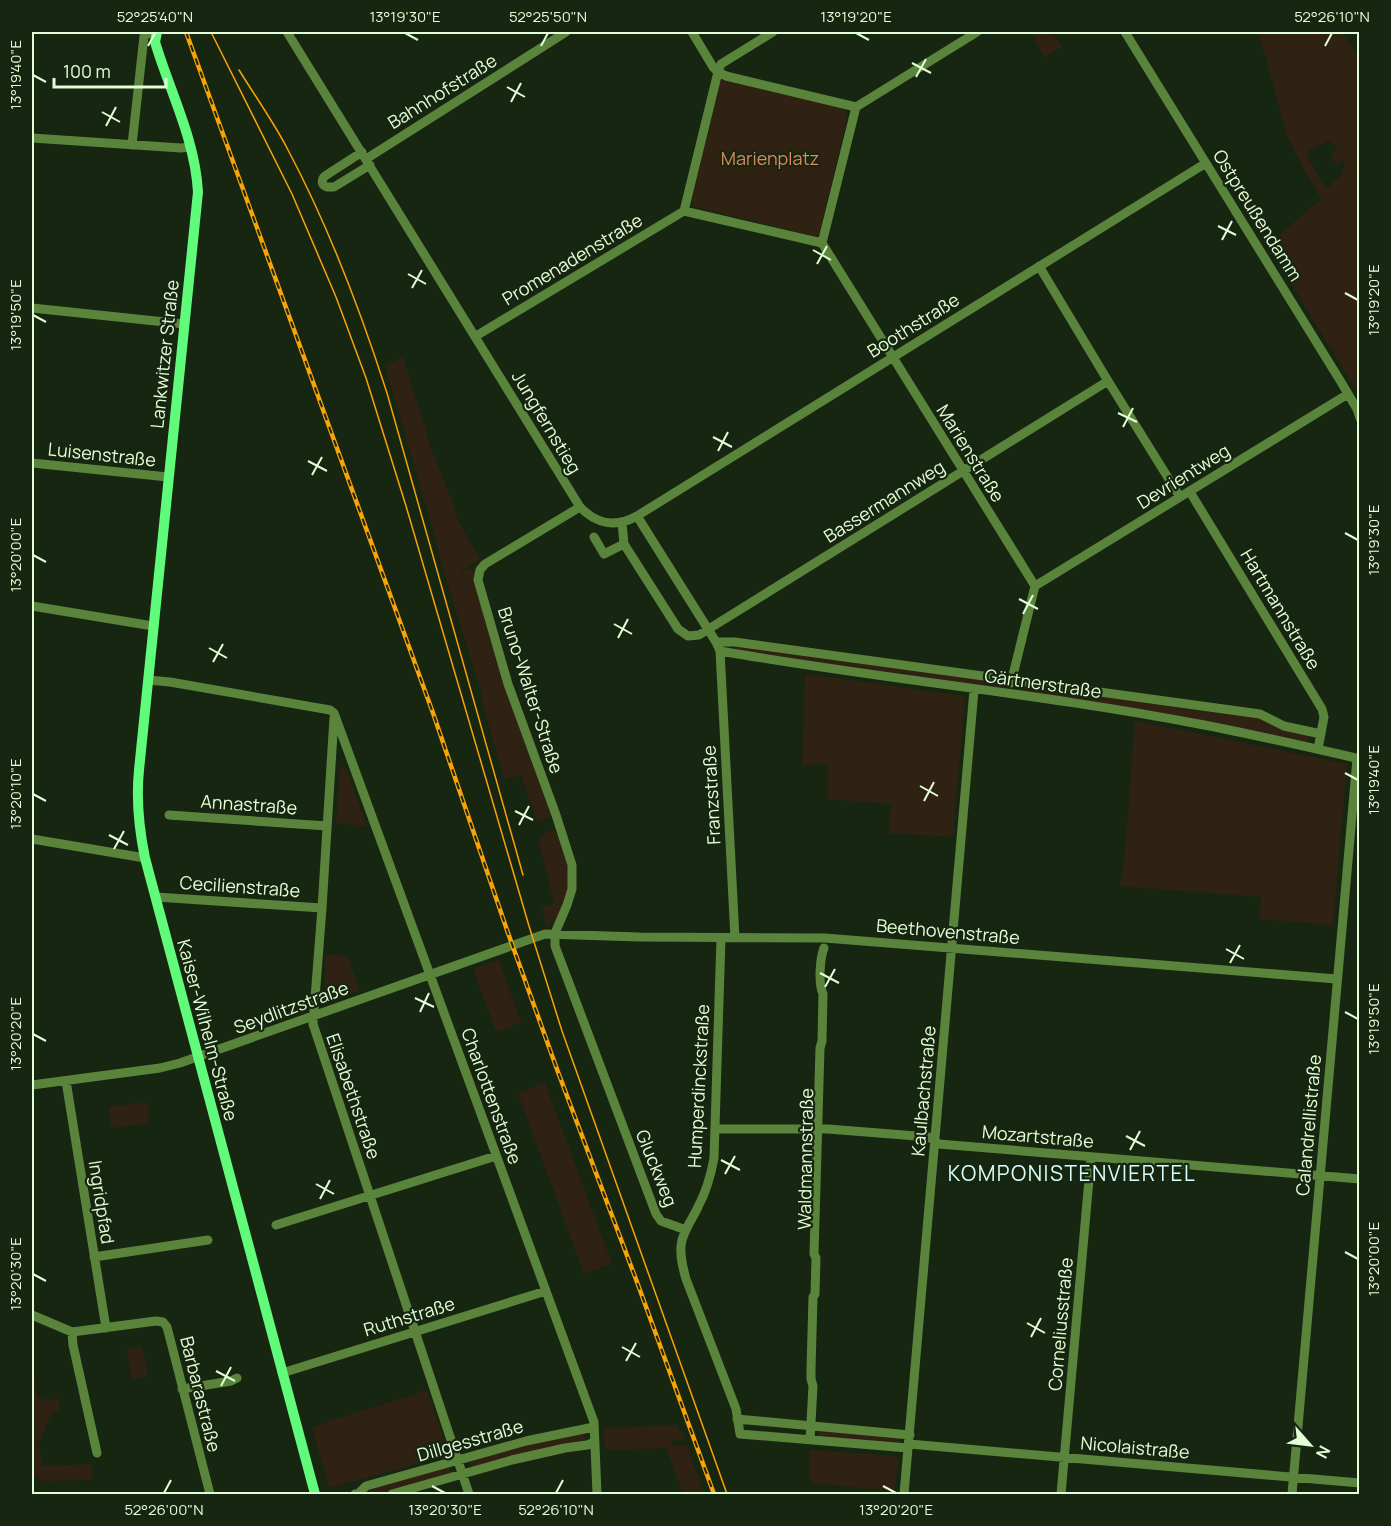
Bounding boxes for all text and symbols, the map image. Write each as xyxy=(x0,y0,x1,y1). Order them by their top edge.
text: 52°25'40"N xyxy=(117,6,193,27)
text: 13°19'30"E xyxy=(369,6,441,27)
text: 52°25'50"N xyxy=(509,6,587,27)
text: 13°19'20"E xyxy=(820,6,892,27)
text: 52°26'10"N xyxy=(1294,6,1370,27)
text: 13°19'40"E xyxy=(5,40,26,110)
street label: Bahnhofstraße xyxy=(383,48,501,134)
scale bar xyxy=(54,51,166,89)
text: 100 m xyxy=(63,59,111,83)
street label: Ostpreußendamm xyxy=(1208,145,1308,285)
park label: Marienplatz xyxy=(721,146,819,170)
street label: Promenadenstraße xyxy=(497,208,647,310)
text: 13°19'20"E xyxy=(1363,264,1384,336)
text: 13°19'50"E xyxy=(5,279,26,351)
street label: Lankwitzer Straße xyxy=(144,279,184,429)
street label: Boothstraße xyxy=(862,287,964,363)
street label: Jungfernstieg xyxy=(507,366,587,478)
street label: Marienstraße xyxy=(931,400,1011,506)
street label: Luisenstraße xyxy=(47,436,157,472)
street label: Devrientweg xyxy=(1132,438,1234,514)
street label: Bassermannweg xyxy=(819,454,949,548)
text: 13°19'30"E xyxy=(1363,504,1384,576)
text: 13°20'00"E xyxy=(5,518,26,592)
street label: Hartmannstraße xyxy=(1235,544,1327,674)
street label: Bruno-Walter-Straße xyxy=(493,604,569,776)
street label: Gärtnerstraße xyxy=(983,663,1103,703)
street label: Franzstraße xyxy=(696,745,726,845)
text: 13°19'40"E xyxy=(1363,745,1384,815)
text: 13°20'10"E xyxy=(5,758,26,830)
street label: Annastraße xyxy=(200,789,298,819)
street label: Cecilienstraße xyxy=(179,870,301,902)
street label: Beethovenstraße xyxy=(875,913,1021,949)
street label: Kaiser-Wilhelm-Straße xyxy=(172,937,244,1123)
street label: Seydlitzstraße xyxy=(230,975,352,1039)
text: 13°19'50"E xyxy=(1363,983,1384,1055)
text: 13°20'20"E xyxy=(5,997,26,1071)
street label: Humperdinckstraße xyxy=(682,1003,714,1169)
street label: Charlottenstraße xyxy=(456,1025,528,1167)
street label: Kaulbachstraße xyxy=(905,1025,941,1157)
street label: Elisabethstraße xyxy=(321,1030,387,1162)
street label: Calandrellistraße xyxy=(1290,1053,1326,1197)
street label: Waldmannstraße xyxy=(792,1088,818,1230)
street label: Mozartstraße xyxy=(981,1119,1095,1153)
street label: Gluckweg xyxy=(631,1126,683,1210)
street label: Ingridpfad xyxy=(84,1158,120,1246)
district label: KOMPONISTENVIERTEL xyxy=(948,1159,1196,1187)
text: 13°20'00"E xyxy=(1363,1222,1384,1296)
text: 13°20'30"E xyxy=(5,1237,26,1311)
street label: Corneliusstraße xyxy=(1042,1256,1078,1392)
street label: Ruthstraße xyxy=(361,1291,457,1341)
street label: Barbarastraße xyxy=(175,1334,227,1454)
street label: Dillgesstraße xyxy=(414,1413,526,1467)
north arrow xyxy=(1280,1415,1340,1475)
street label: Nicolaistraße xyxy=(1079,1430,1191,1464)
text: N xyxy=(1311,1442,1336,1462)
text: 52°26'00"N xyxy=(124,1499,204,1520)
text: 13°20'30"E xyxy=(408,1499,482,1520)
text: 52°26'10"N xyxy=(518,1499,594,1520)
text: 13°20'20"E xyxy=(859,1499,933,1520)

